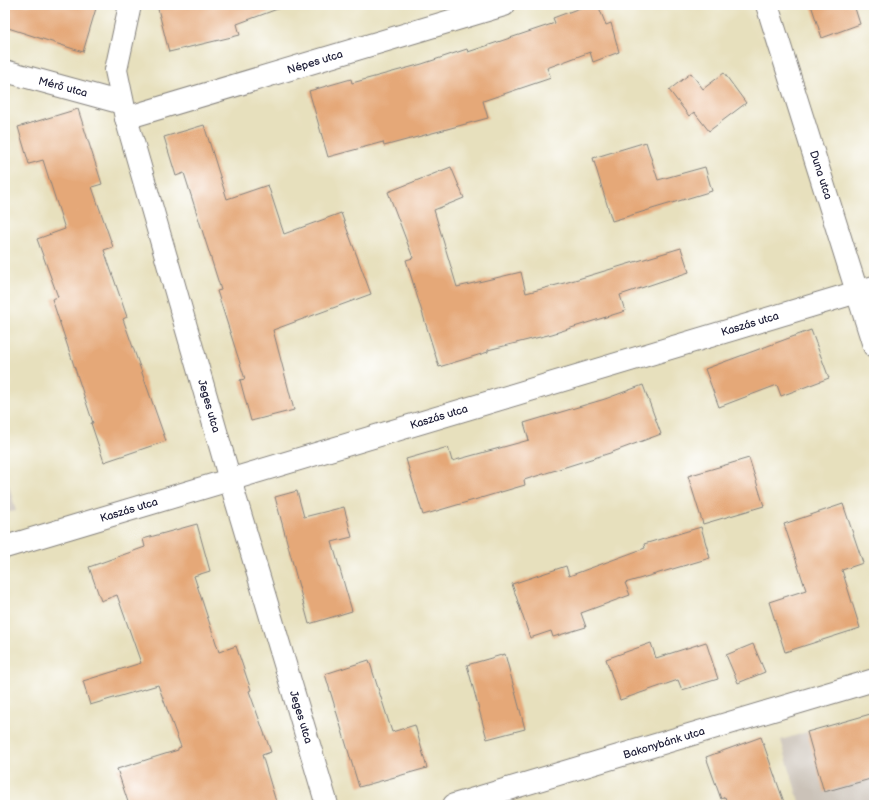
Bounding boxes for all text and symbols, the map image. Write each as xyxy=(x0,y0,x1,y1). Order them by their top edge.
street label: Népes utca xyxy=(286,47,344,77)
street label: Mérő utca xyxy=(37,74,89,100)
street label: Duna utca xyxy=(807,149,835,201)
street label: Kaszás utca xyxy=(720,309,780,339)
street label: Jeges utca xyxy=(195,378,223,434)
street label: Kaszás utca xyxy=(409,402,469,432)
street label: Kaszás utca xyxy=(99,495,159,525)
street label: Jeges utca xyxy=(287,689,315,745)
street label: Bakonybánk utca xyxy=(622,724,706,762)

